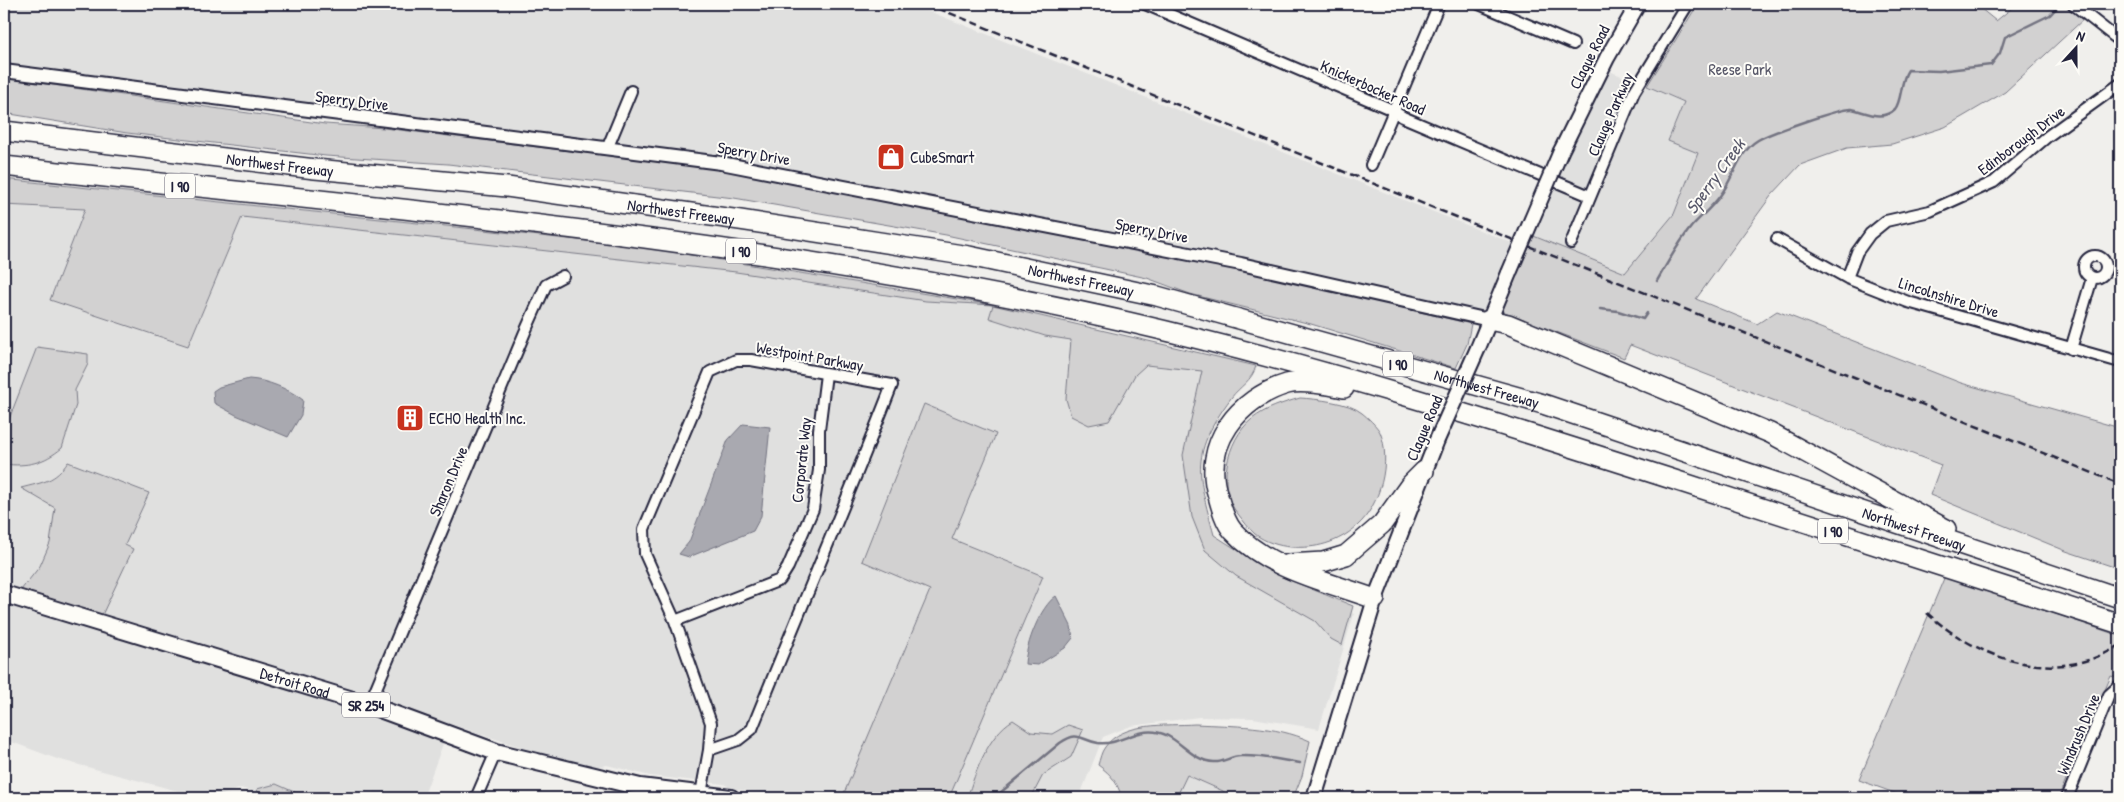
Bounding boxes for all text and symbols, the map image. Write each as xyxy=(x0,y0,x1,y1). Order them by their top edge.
street label: Clague Road xyxy=(1564,21,1614,93)
north arrow xyxy=(2052,22,2102,72)
text: N xyxy=(2074,25,2088,46)
street label: Knickerbocker Road xyxy=(1317,54,1429,120)
park label: Reese Park xyxy=(1709,58,1772,80)
street label: Clauge Parkway xyxy=(1582,68,1638,160)
street label: Sperry Drive xyxy=(314,85,390,115)
street label: Edinborough Drive xyxy=(1973,100,2070,180)
water label: Sperry Creek xyxy=(1679,132,1752,219)
street label: Sperry Drive xyxy=(716,136,793,170)
shop icon: CubeSmart xyxy=(876,142,906,172)
place label: CubeSmart xyxy=(910,146,975,168)
street label: Northwest Freeway xyxy=(225,147,335,182)
road number: I 90 xyxy=(165,174,195,198)
street label: Northwest Freeway xyxy=(626,193,736,230)
street label: Sperry Drive xyxy=(1114,212,1191,248)
road number: I 90 xyxy=(726,238,756,264)
street label: Northwest Freeway xyxy=(1026,258,1137,302)
street label: Lincolnshire Drive xyxy=(1896,271,2002,323)
street label: Westpoint Parkway xyxy=(755,336,866,376)
road number: I 90 xyxy=(1383,352,1413,376)
street label: Northwest Freeway xyxy=(1432,363,1542,413)
street label: Clague Road xyxy=(1400,392,1448,464)
building icon: ECHO Health Inc. xyxy=(395,403,425,433)
place label: ECHO Health Inc. xyxy=(429,407,526,429)
street label: Corporate Way xyxy=(786,416,816,504)
street label: Sharon Drive xyxy=(423,442,473,519)
street label: Northwest Freeway xyxy=(1860,501,1969,557)
road number: I 90 xyxy=(1818,518,1848,544)
street label: Detroit Road xyxy=(258,662,332,703)
street label: Windrush Drive xyxy=(2051,689,2105,778)
road number: SR 254 xyxy=(342,692,390,718)

